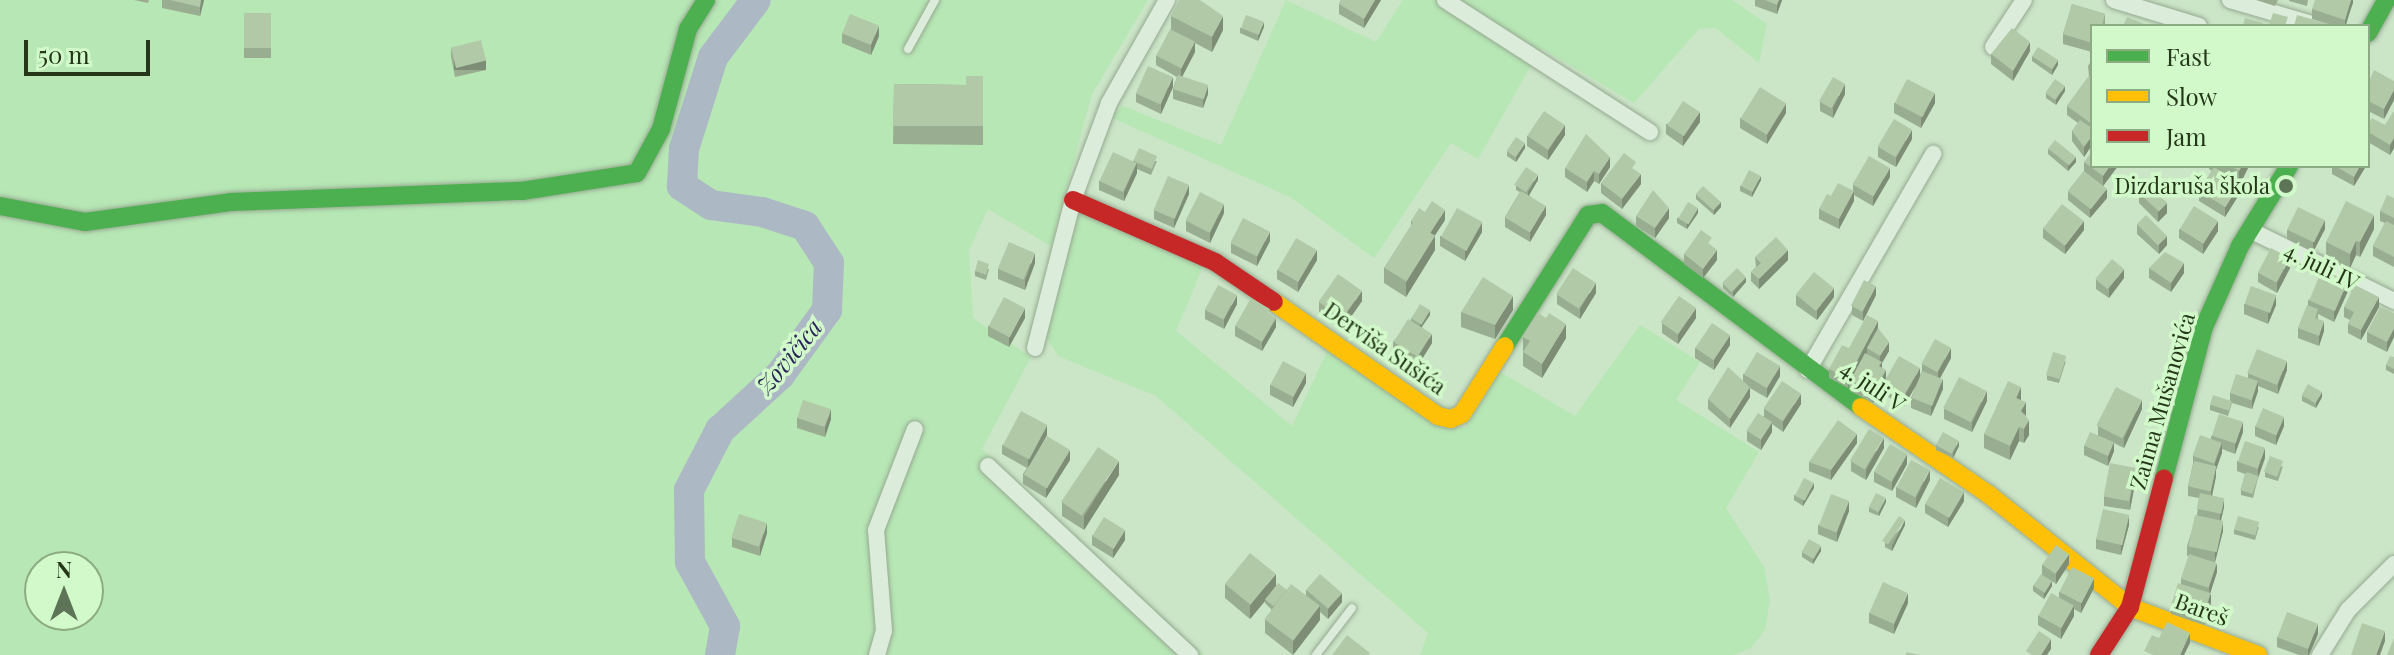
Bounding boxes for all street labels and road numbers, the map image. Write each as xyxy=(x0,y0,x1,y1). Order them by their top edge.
street label: 4. juli IV xyxy=(2280,237,2364,295)
street label: Derviša Sušića xyxy=(1319,296,1451,400)
street label: Zaima Mušanovića xyxy=(2124,309,2200,493)
street label: 4. juli V xyxy=(1836,355,1910,417)
street label: Bareš xyxy=(2172,587,2232,631)

